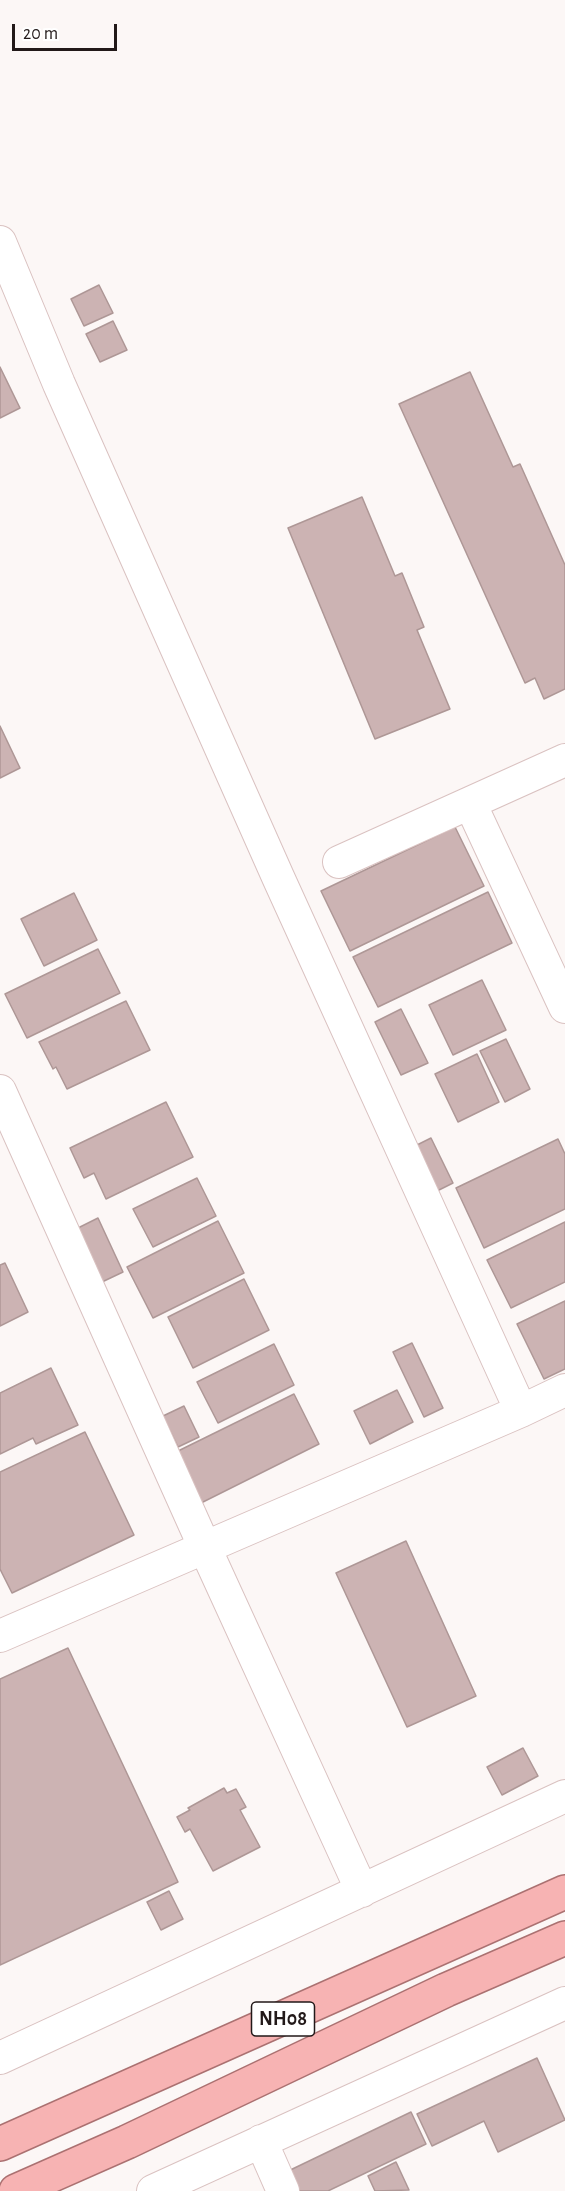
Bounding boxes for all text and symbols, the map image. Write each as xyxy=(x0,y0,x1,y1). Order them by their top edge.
scale bar xyxy=(15,12,120,50)
text: 20 m xyxy=(23,25,58,43)
road number: NH08 xyxy=(252,2002,314,2036)

